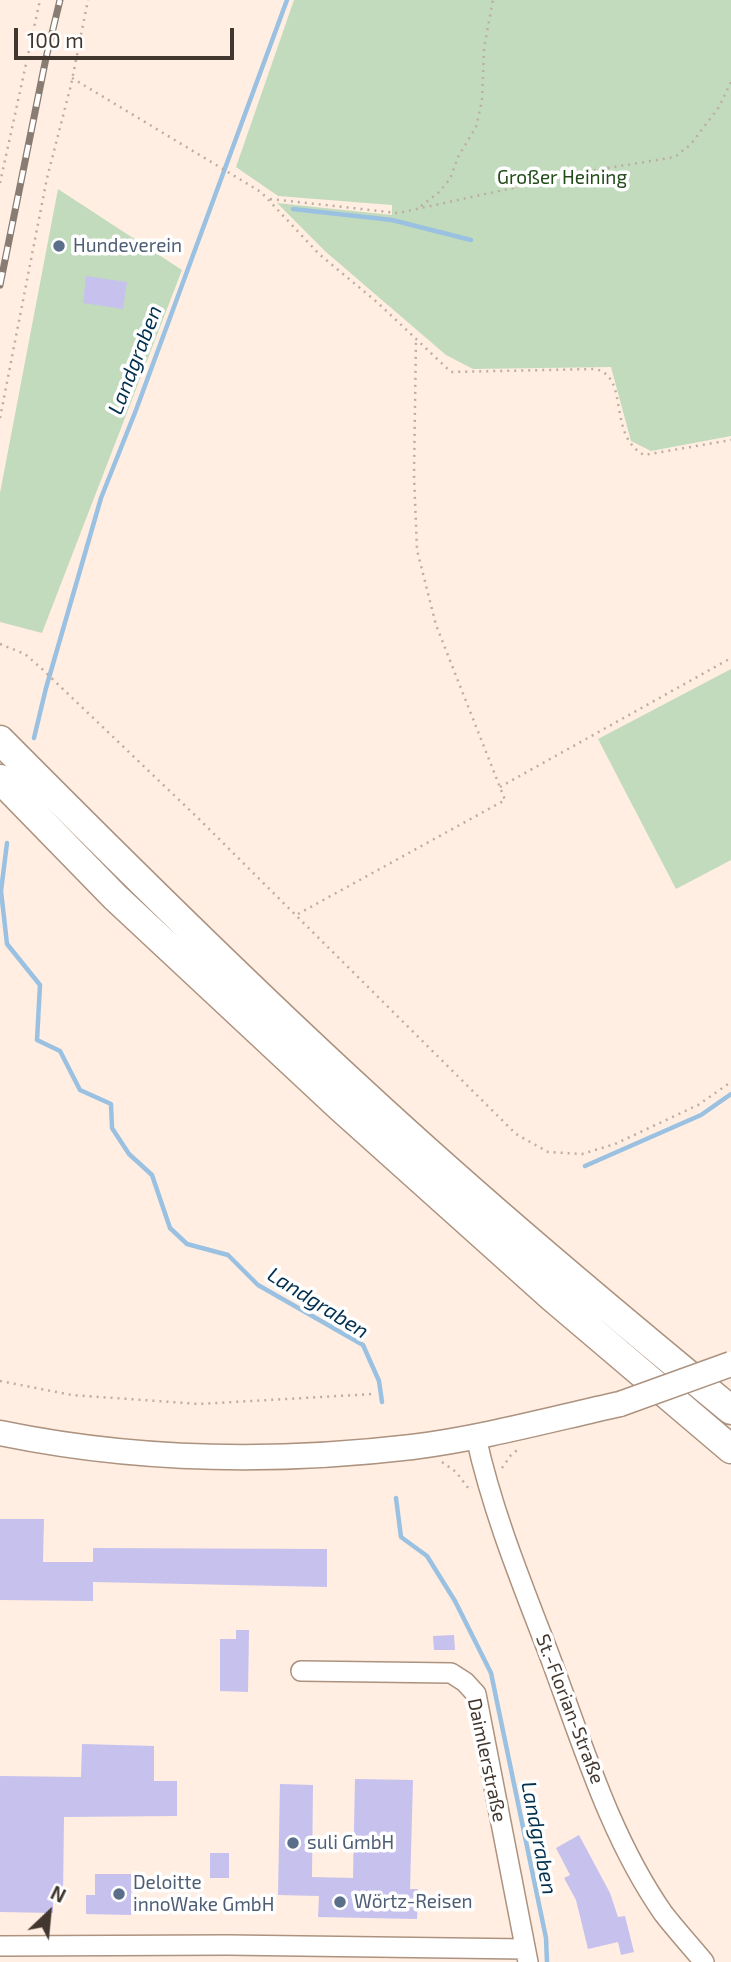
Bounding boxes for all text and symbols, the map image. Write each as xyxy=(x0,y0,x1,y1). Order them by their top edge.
scale bar xyxy=(18,14,238,58)
text: 100 m xyxy=(27,27,84,52)
park label: Großer Heining xyxy=(497,167,627,189)
place label: Hundeverein xyxy=(73,235,182,257)
marker: Hundeverein xyxy=(51,238,67,254)
water label: Landgraben xyxy=(103,302,167,418)
water label: Landgraben xyxy=(263,1262,373,1344)
street label: St.-Florian-Straße xyxy=(531,1631,609,1787)
street label: Daimlerstraße xyxy=(463,1696,511,1824)
water label: Landgraben xyxy=(516,1779,562,1897)
place label: suli GmbH xyxy=(307,1832,394,1854)
marker: suli GmbH xyxy=(285,1835,301,1851)
place label: Deloitte innoWake GmbH xyxy=(133,1872,274,1916)
north arrow xyxy=(14,1878,84,1948)
text: N xyxy=(47,1880,70,1907)
marker: Deloitte innoWake GmbH xyxy=(111,1886,127,1902)
place label: Wörtz-Reisen xyxy=(354,1891,473,1913)
marker: Wörtz-Reisen xyxy=(332,1894,348,1910)

